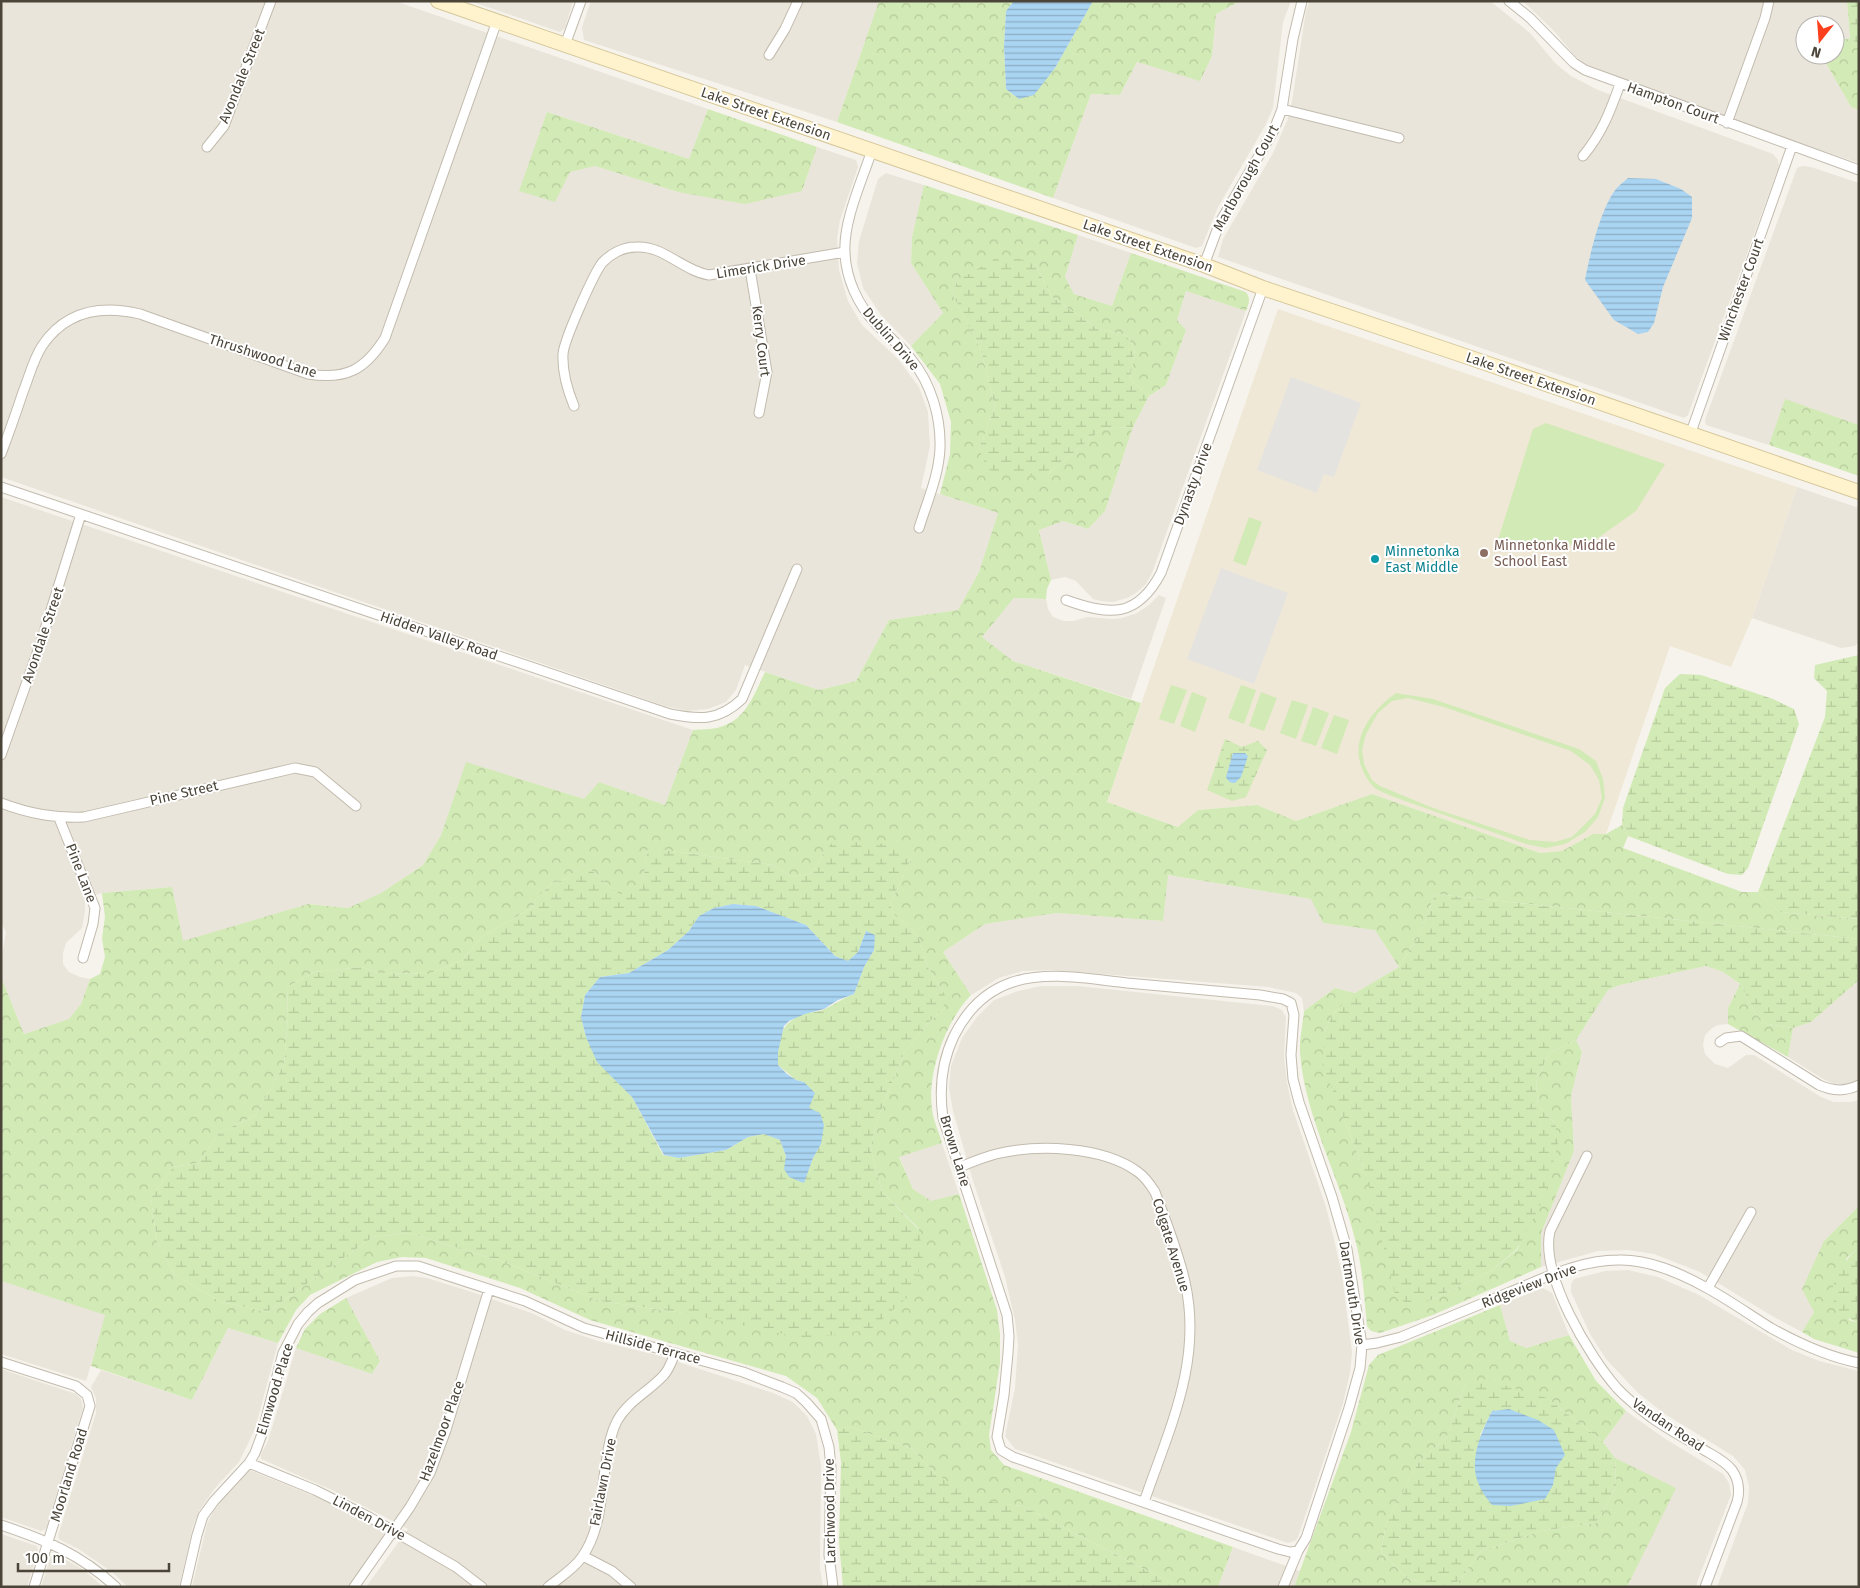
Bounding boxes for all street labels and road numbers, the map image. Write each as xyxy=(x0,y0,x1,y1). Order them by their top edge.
street label: Avondale Street xyxy=(215,25,269,126)
street label: Hampton Court xyxy=(1625,78,1722,128)
street label: Lake Street Extension xyxy=(699,84,833,144)
street label: Marlborough Court xyxy=(1210,121,1283,234)
street label: Lake Street Extension xyxy=(1081,216,1215,276)
street label: Winchester Court xyxy=(1714,235,1768,344)
street label: Limerick Drive xyxy=(715,252,807,282)
street label: Dublin Drive xyxy=(859,304,923,374)
street label: Kerry Court xyxy=(748,305,774,378)
street label: Thrushwood Lane xyxy=(207,331,319,381)
street label: Lake Street Extension xyxy=(1464,349,1598,409)
street label: Dynasty Drive xyxy=(1170,440,1216,528)
street label: Avondale Street xyxy=(19,584,68,685)
street label: Hidden Valley Road xyxy=(378,608,500,664)
street label: Pine Street xyxy=(148,777,221,809)
street label: Pine Lane xyxy=(62,841,100,905)
street label: Brown Lane xyxy=(936,1113,974,1189)
street label: Colgate Avenue xyxy=(1149,1196,1193,1294)
street label: Dartmouth Drive xyxy=(1335,1240,1369,1346)
street label: Ridgeview Drive xyxy=(1479,1260,1579,1312)
street label: Hillside Terrace xyxy=(603,1326,703,1368)
street label: Elmwood Place xyxy=(253,1341,297,1437)
street label: Hazelmoor Place xyxy=(416,1378,468,1484)
street label: Vandan Road xyxy=(1629,1395,1707,1455)
street label: Moorland Road xyxy=(47,1426,91,1524)
street label: Fairlawn Drive xyxy=(586,1437,620,1527)
street label: Larchwood Drive xyxy=(821,1458,839,1564)
street label: Linden Drive xyxy=(330,1492,408,1544)

